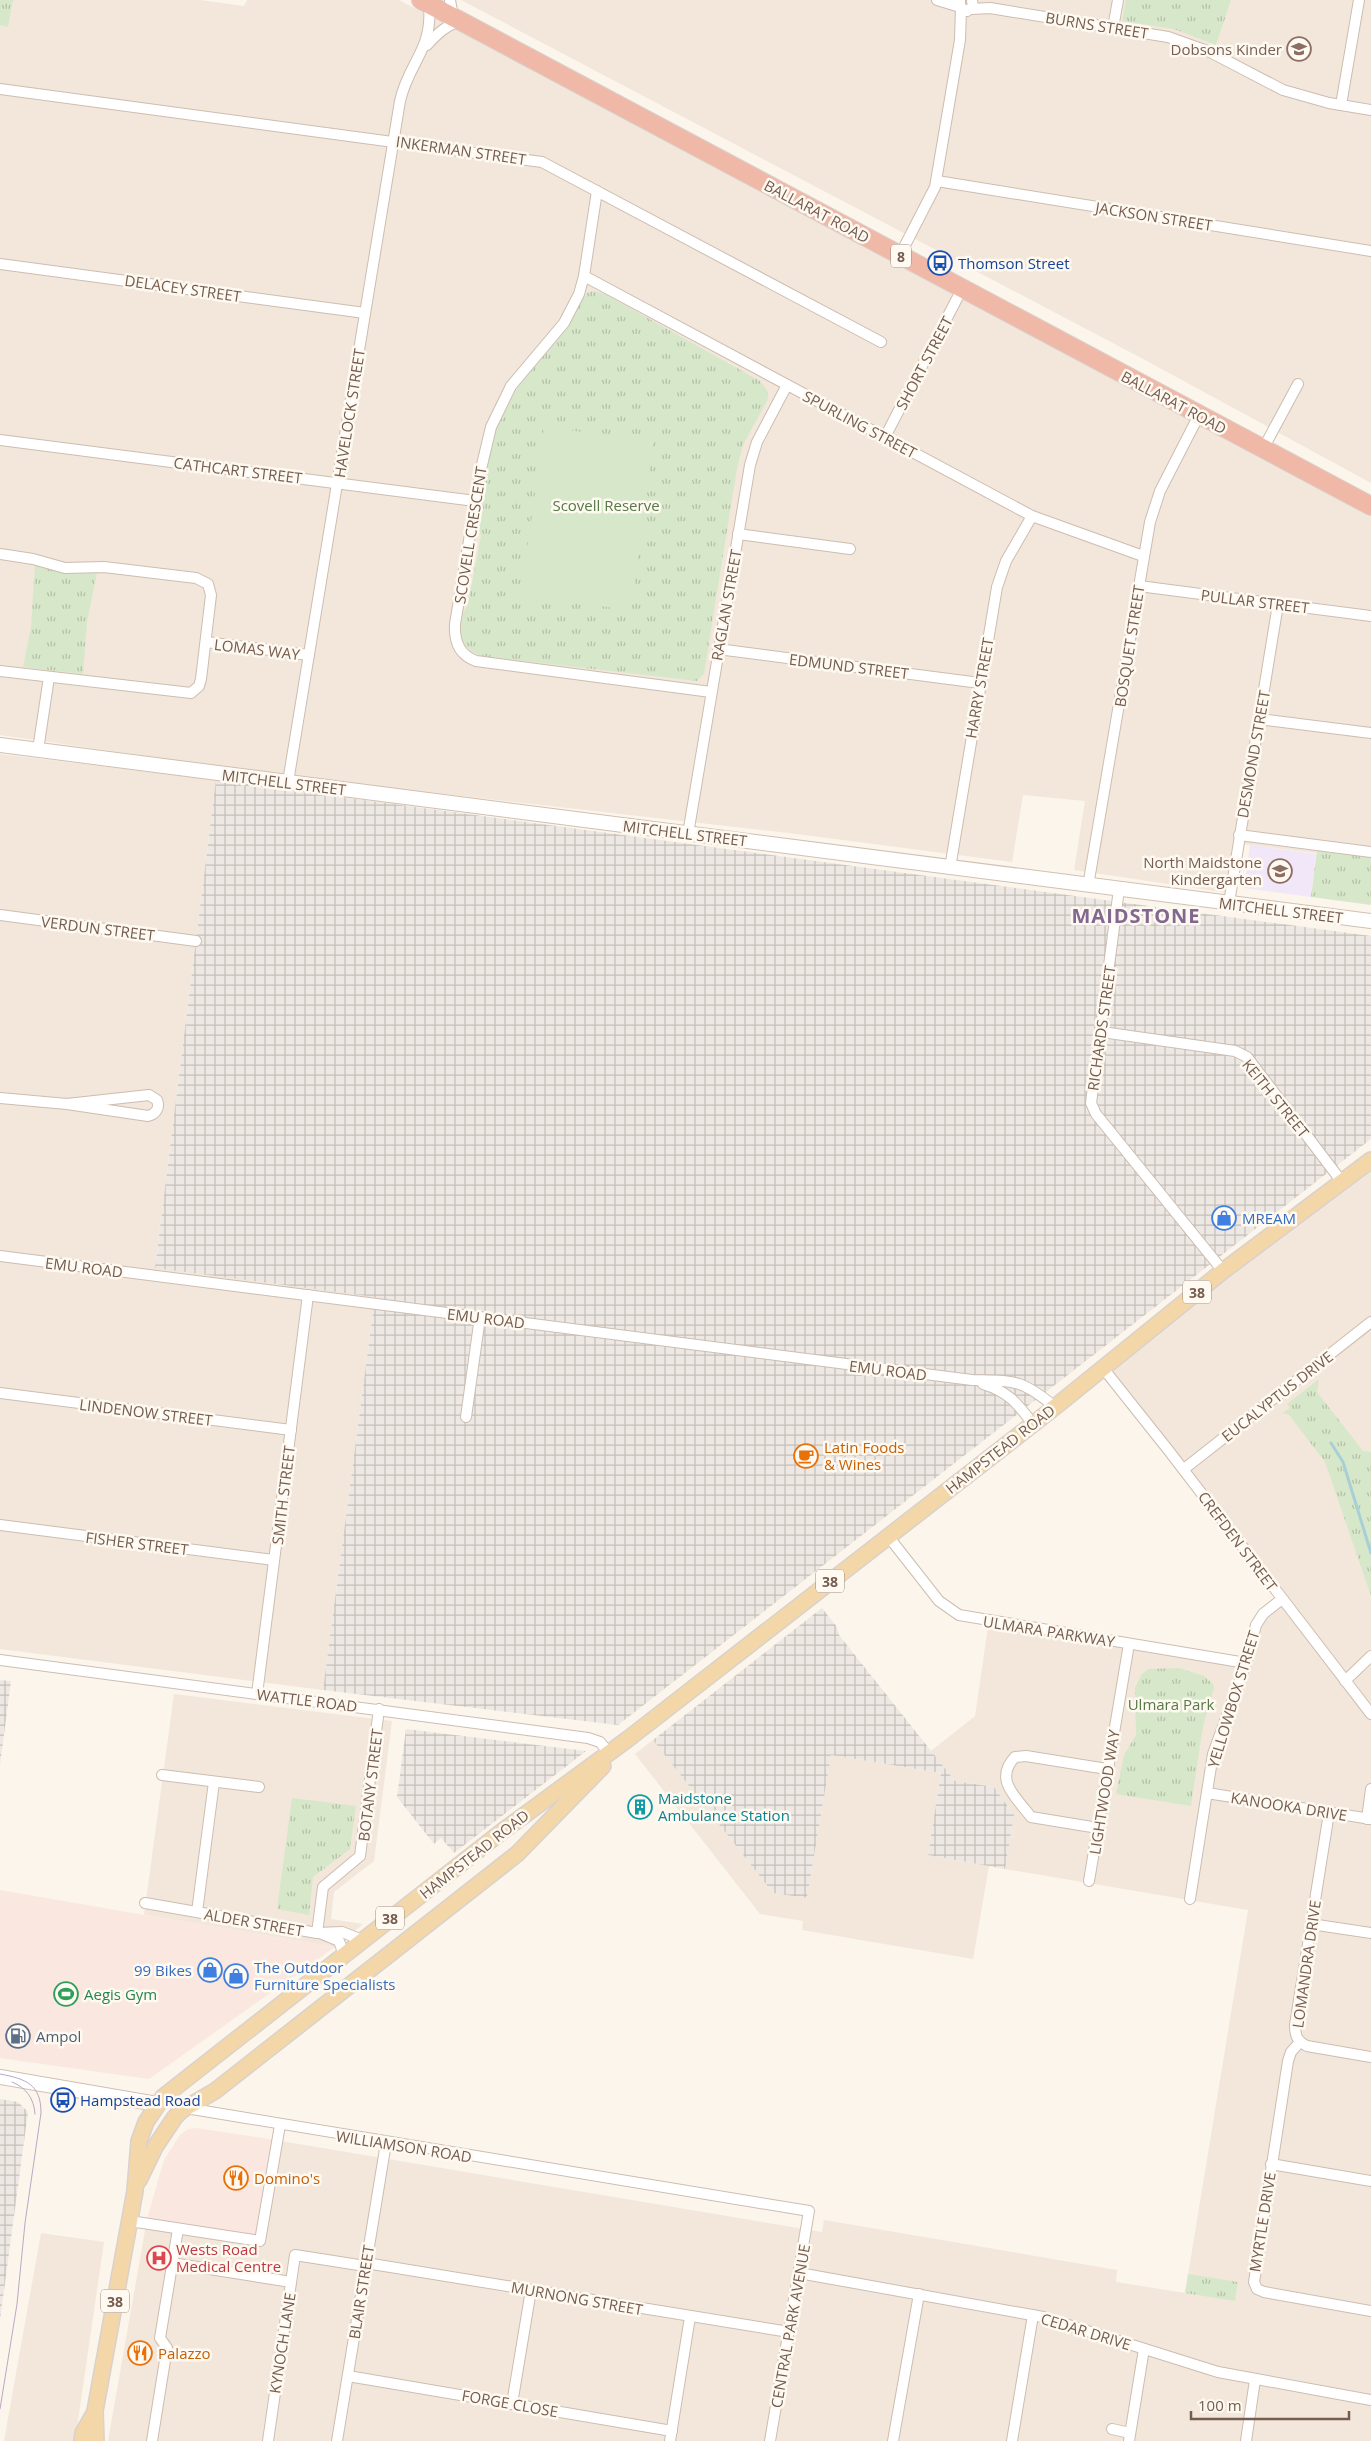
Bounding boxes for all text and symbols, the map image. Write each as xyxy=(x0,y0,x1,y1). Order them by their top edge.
street label: BURNS STREET xyxy=(1044,7,1151,43)
school or university icon: Dobsons Kinder xyxy=(1286,36,1312,62)
place label: Dobsons Kinder xyxy=(1171,39,1282,59)
street label: INKERMAN STREET xyxy=(395,131,528,169)
street label: BALLARAT ROAD xyxy=(761,175,873,247)
street label: JACKSON STREET xyxy=(1092,197,1215,235)
road number: 8 xyxy=(891,245,911,268)
bus stop icon: Thomson Street xyxy=(927,250,953,276)
place label: Thomson Street xyxy=(958,253,1070,273)
street label: DELACEY STREET xyxy=(124,270,243,306)
street label: SHORT STREET xyxy=(891,312,957,413)
street label: HAVELOCK STREET xyxy=(329,346,369,479)
street label: BALLARAT ROAD xyxy=(1118,366,1230,438)
street label: SPURLING STREET xyxy=(800,386,921,463)
street label: CATHCART STREET xyxy=(173,452,304,488)
street label: SCOVELL CRESCENT xyxy=(449,464,491,605)
park label: Scovell Reserve xyxy=(552,495,660,515)
street label: RAGLAN STREET xyxy=(706,547,746,662)
street label: BOSQUET STREET xyxy=(1109,583,1149,708)
street label: PULLAR STREET xyxy=(1200,584,1311,618)
street label: LOMAS WAY xyxy=(213,634,302,664)
street label: HARRY STREET xyxy=(960,635,998,740)
street label: EDMUND STREET xyxy=(788,649,911,683)
street label: DESMOND STREET xyxy=(1232,688,1274,819)
street label: MITCHELL STREET xyxy=(221,764,348,800)
street label: MITCHELL STREET xyxy=(622,815,749,851)
place label: North Maidstone Kindergarten xyxy=(1143,852,1262,889)
school or university icon: North Maidstone Kindergarten xyxy=(1267,858,1293,884)
street label: MITCHELL STREET xyxy=(1218,892,1345,928)
district label: MAIDSTONE xyxy=(1071,902,1201,929)
street label: VERDUN STREET xyxy=(40,911,157,945)
street label: RICHARDS STREET xyxy=(1082,963,1120,1092)
street label: KEITH STREET xyxy=(1238,1055,1314,1142)
shop icon: MREAM xyxy=(1211,1205,1237,1231)
place label: MREAM xyxy=(1242,1208,1296,1228)
street label: EMU ROAD xyxy=(44,1252,124,1282)
road number: 38 xyxy=(1183,1280,1211,1304)
street label: EMU ROAD xyxy=(446,1303,526,1333)
street label: EUCALYPTUS DRIVE xyxy=(1217,1346,1337,1446)
street label: EMU ROAD xyxy=(848,1355,928,1385)
street label: LINDENOW STREET xyxy=(78,1394,214,1430)
street label: HAMPSTEAD ROAD xyxy=(941,1400,1059,1498)
place label: Latin Foods & Wines xyxy=(824,1437,905,1474)
cafe icon: Latin Foods & Wines xyxy=(793,1443,819,1469)
street label: SMITH STREET xyxy=(267,1444,299,1546)
street label: CREFDEN STREET xyxy=(1194,1487,1282,1595)
street label: FISHER STREET xyxy=(84,1527,190,1559)
road number: 38 xyxy=(816,1570,844,1592)
street label: ULMARA PARKWAY xyxy=(982,1611,1117,1651)
street label: YELLOWBOX STREET xyxy=(1203,1627,1264,1770)
street label: WATTLE ROAD xyxy=(256,1684,358,1716)
park label: Ulmara Park xyxy=(1128,1694,1214,1714)
street label: BOTANY STREET xyxy=(353,1727,387,1842)
street label: LIGHTWOOD WAY xyxy=(1084,1728,1124,1856)
street label: KANOOKA DRIVE xyxy=(1229,1787,1349,1825)
place label: Maidstone Ambulance Station xyxy=(658,1788,790,1825)
building icon: Maidstone Ambulance Station xyxy=(627,1794,653,1820)
street label: HAMPSTEAD ROAD xyxy=(415,1805,533,1903)
street label: LOMANDRA DRIVE xyxy=(1287,1899,1325,2029)
street label: ALDER STREET xyxy=(203,1903,306,1941)
road number: 38 xyxy=(376,1906,404,1930)
shop icon: 99 Bikes xyxy=(197,1957,223,1983)
place label: The Outdoor Furniture Specialists xyxy=(254,1957,395,1994)
place label: 99 Bikes xyxy=(134,1960,192,1980)
shop icon: The Outdoor Furniture Specialists xyxy=(223,1963,249,1989)
sports icon: Aegis Gym xyxy=(53,1981,79,2007)
place label: Aegis Gym xyxy=(84,1984,157,2004)
fuel station icon: Ampol xyxy=(5,2023,31,2049)
place label: Ampol xyxy=(36,2026,81,2046)
bus stop icon: Hampstead Road xyxy=(50,2087,76,2113)
place label: Hampstead Road xyxy=(80,2090,201,2110)
street label: WILLIAMSON ROAD xyxy=(335,2125,473,2167)
restaurant icon: Domino's xyxy=(223,2165,249,2191)
place label: Domino's xyxy=(254,2168,320,2188)
street label: MYRTLE DRIVE xyxy=(1244,2171,1280,2273)
place label: Wests Road Medical Centre xyxy=(176,2239,281,2276)
street label: BLAIR STREET xyxy=(344,2243,378,2340)
street label: CENTRAL PARK AVENUE xyxy=(766,2243,814,2409)
hospital icon: Wests Road Medical Centre xyxy=(146,2245,172,2271)
street label: MURNONG STREET xyxy=(510,2277,645,2320)
road number: 38 xyxy=(101,2290,129,2312)
street label: KYNOCH LANE xyxy=(264,2291,300,2395)
street label: CEDAR DRIVE xyxy=(1039,2308,1133,2354)
restaurant icon: Palazzo xyxy=(127,2340,153,2366)
place label: Palazzo xyxy=(158,2343,211,2363)
street label: FORGE CLOSE xyxy=(460,2385,560,2421)
scale bar xyxy=(1191,2388,1348,2420)
text: 100 m xyxy=(1198,2395,1242,2415)

